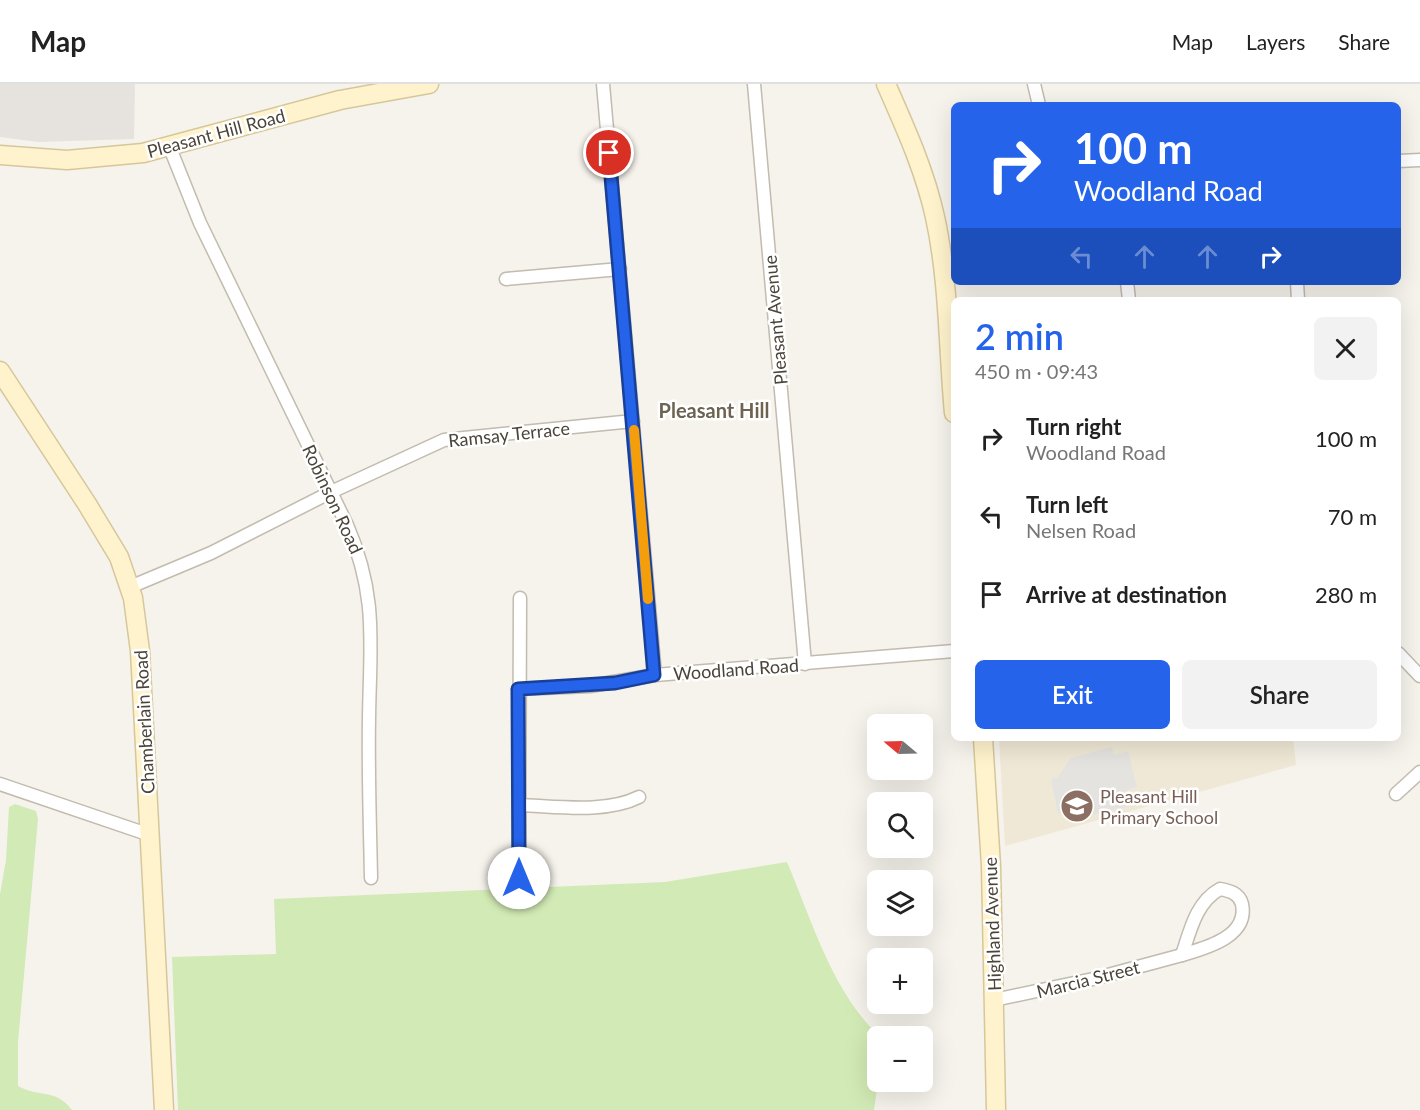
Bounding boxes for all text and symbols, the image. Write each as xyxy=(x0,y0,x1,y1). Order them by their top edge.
text: Map xyxy=(30,24,86,58)
text: Map xyxy=(1172,29,1213,54)
text: Layers xyxy=(1246,29,1305,54)
text: Share xyxy=(1338,29,1390,54)
street label: Pleasant Hill Road xyxy=(145,104,287,162)
text: 100 m xyxy=(1074,123,1192,173)
icon: right xyxy=(975,126,1053,204)
pin xyxy=(583,127,634,178)
icon: arrive xyxy=(592,136,625,169)
text: Woodland Road xyxy=(1074,174,1263,207)
icon: left xyxy=(1065,240,1098,273)
icon: ahead xyxy=(1128,240,1161,273)
icon: ahead xyxy=(1191,240,1224,273)
icon: right xyxy=(1254,240,1287,273)
street label: Pleasant Avenue xyxy=(758,254,792,386)
text: 2 min xyxy=(975,314,1064,358)
button: close xyxy=(1314,317,1377,380)
text: 450 m · 09:43 xyxy=(975,359,1098,383)
district label: Pleasant Hill xyxy=(659,398,769,422)
text: Turn right xyxy=(1026,413,1121,440)
street label: Ramsay Terrace xyxy=(447,417,571,451)
icon: right xyxy=(975,422,1008,455)
text: 100 m xyxy=(1315,425,1377,452)
text: Woodland Road xyxy=(1026,440,1166,464)
street label: Robinson Road xyxy=(298,441,368,557)
text: Turn left xyxy=(1026,491,1108,518)
icon: left xyxy=(975,500,1008,533)
text: 70 m xyxy=(1328,503,1377,530)
text: Nelsen Road xyxy=(1026,518,1136,542)
icon: arrive xyxy=(975,578,1008,611)
text: Arrive at destination xyxy=(1026,581,1227,608)
text: 280 m xyxy=(1315,581,1377,608)
street label: Chamberlain Road xyxy=(129,649,159,795)
street label: Woodland Road xyxy=(672,654,800,684)
button: Exit xyxy=(975,660,1170,729)
button: Share xyxy=(1182,660,1377,729)
north arrow xyxy=(867,714,933,780)
map controls xyxy=(867,714,933,1092)
place label: Pleasant Hill Primary School xyxy=(1100,785,1218,828)
school or university icon: Pleasant Hill Primary School xyxy=(1059,788,1095,824)
button: search xyxy=(867,792,933,858)
position arrow xyxy=(487,846,551,910)
street label: Highland Avenue xyxy=(979,857,1005,991)
button: layers xyxy=(867,870,933,936)
button: + xyxy=(867,948,933,1014)
street label: Marcia Street xyxy=(1034,955,1142,1002)
button: − xyxy=(867,1026,933,1092)

